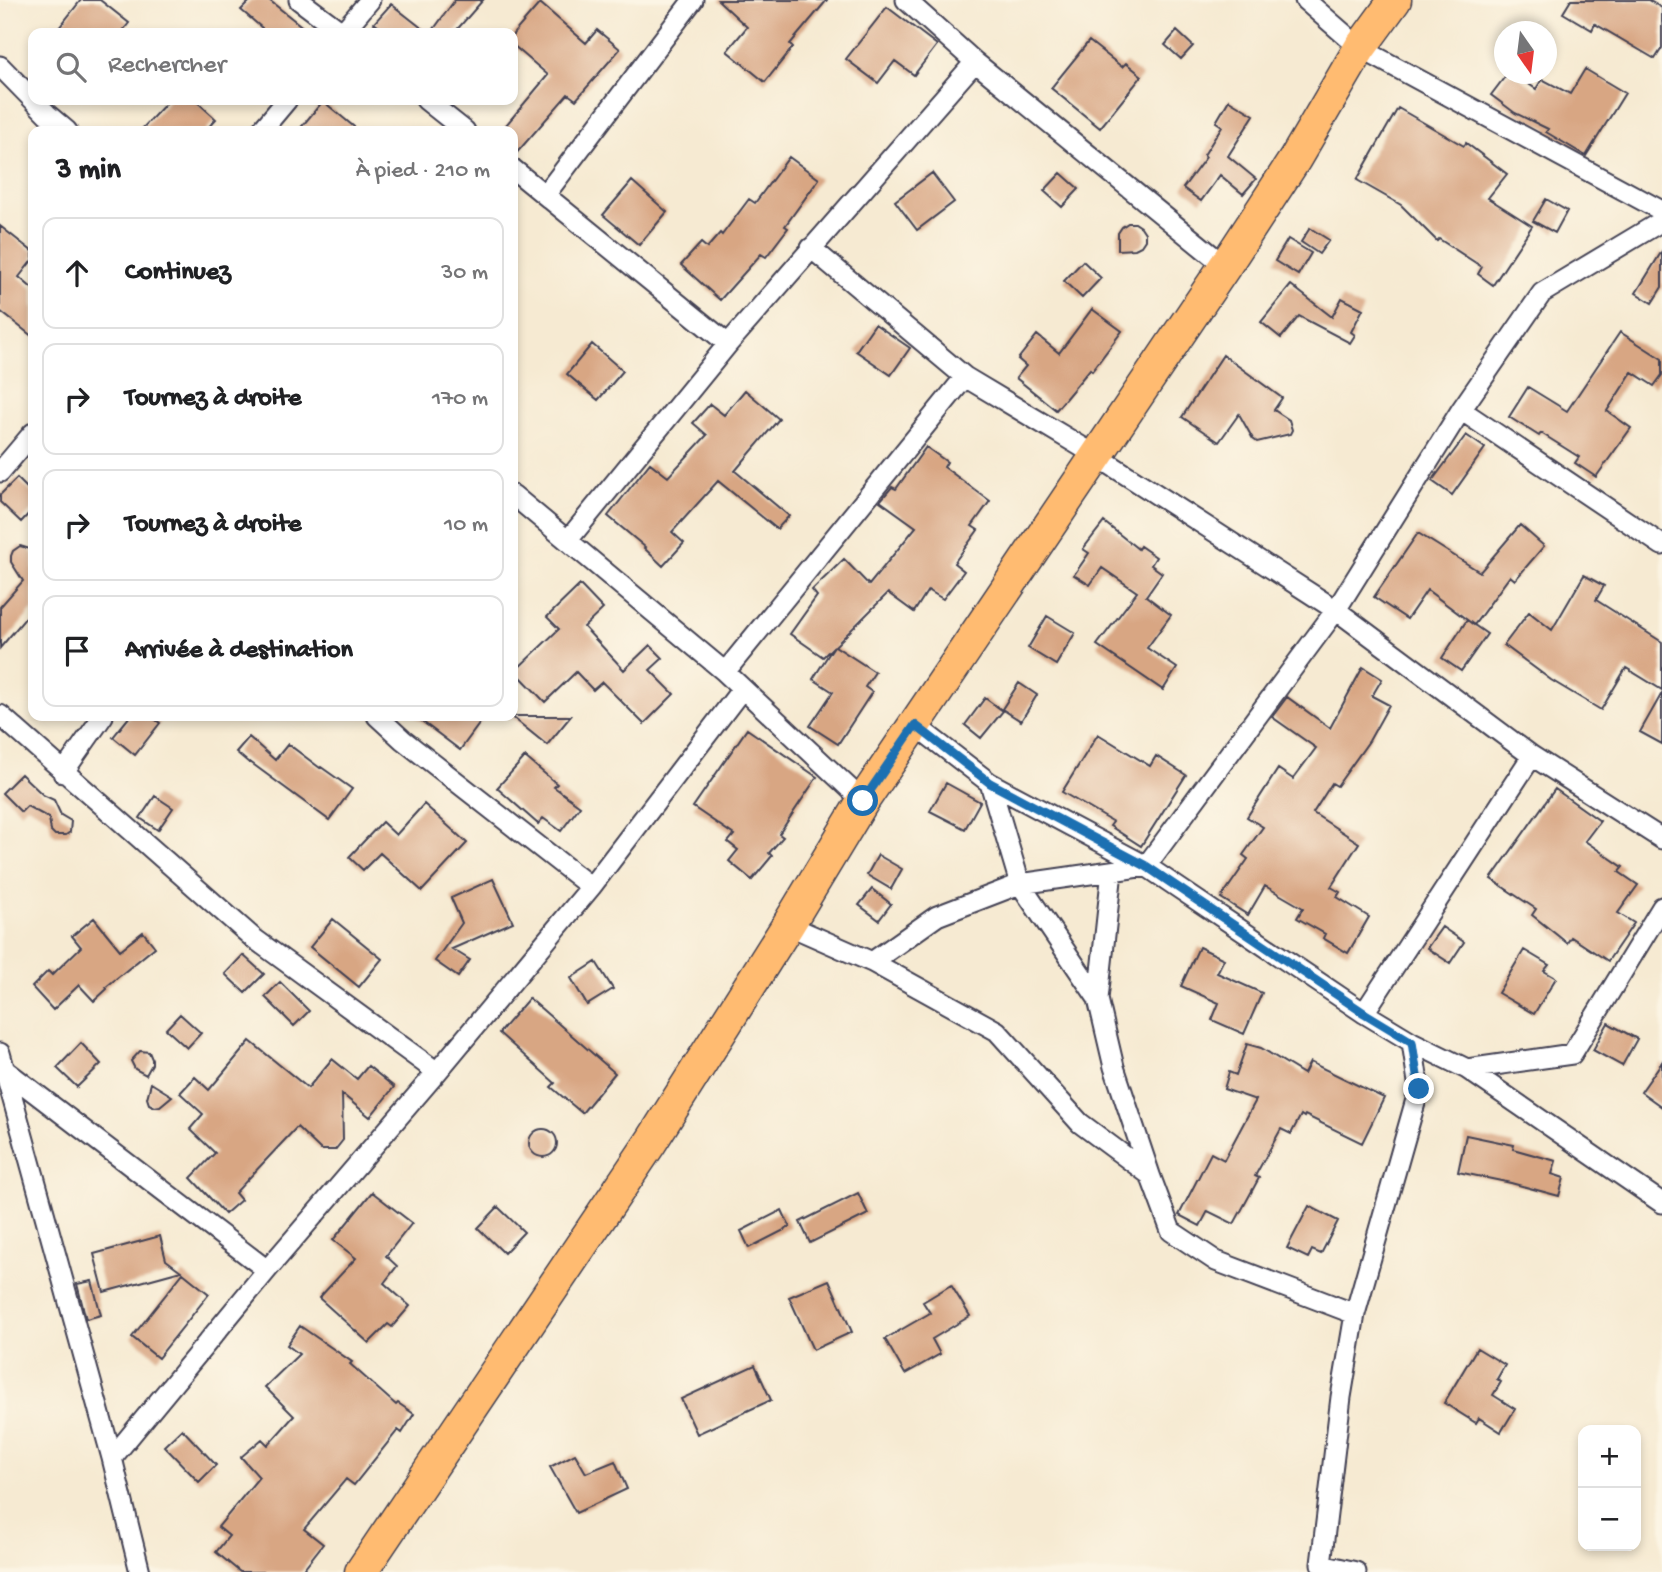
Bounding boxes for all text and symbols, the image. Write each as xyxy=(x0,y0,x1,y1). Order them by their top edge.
north arrow xyxy=(1494,21,1557,84)
search box xyxy=(28,28,518,105)
icon: search xyxy=(52,48,90,86)
text: Rechercher xyxy=(108,51,226,82)
text: 3 min xyxy=(56,154,121,189)
text: À pied · 210 m xyxy=(356,158,490,185)
icon: ahead xyxy=(58,254,96,292)
text: Continuez xyxy=(125,258,231,289)
text: 30 m xyxy=(441,260,488,287)
icon: right xyxy=(58,380,96,418)
text: Tournez à droite xyxy=(125,384,302,415)
text: 170 m xyxy=(432,386,488,413)
icon: right xyxy=(58,506,96,544)
text: Tournez à droite xyxy=(125,510,302,541)
text: 10 m xyxy=(444,512,488,539)
icon: arrive xyxy=(58,632,96,670)
text: Arrivée à destination xyxy=(125,636,353,667)
route start xyxy=(847,785,878,816)
route end xyxy=(1403,1073,1434,1104)
map controls xyxy=(1578,1425,1641,1551)
button: + xyxy=(1578,1425,1641,1488)
button: − xyxy=(1578,1488,1641,1551)

